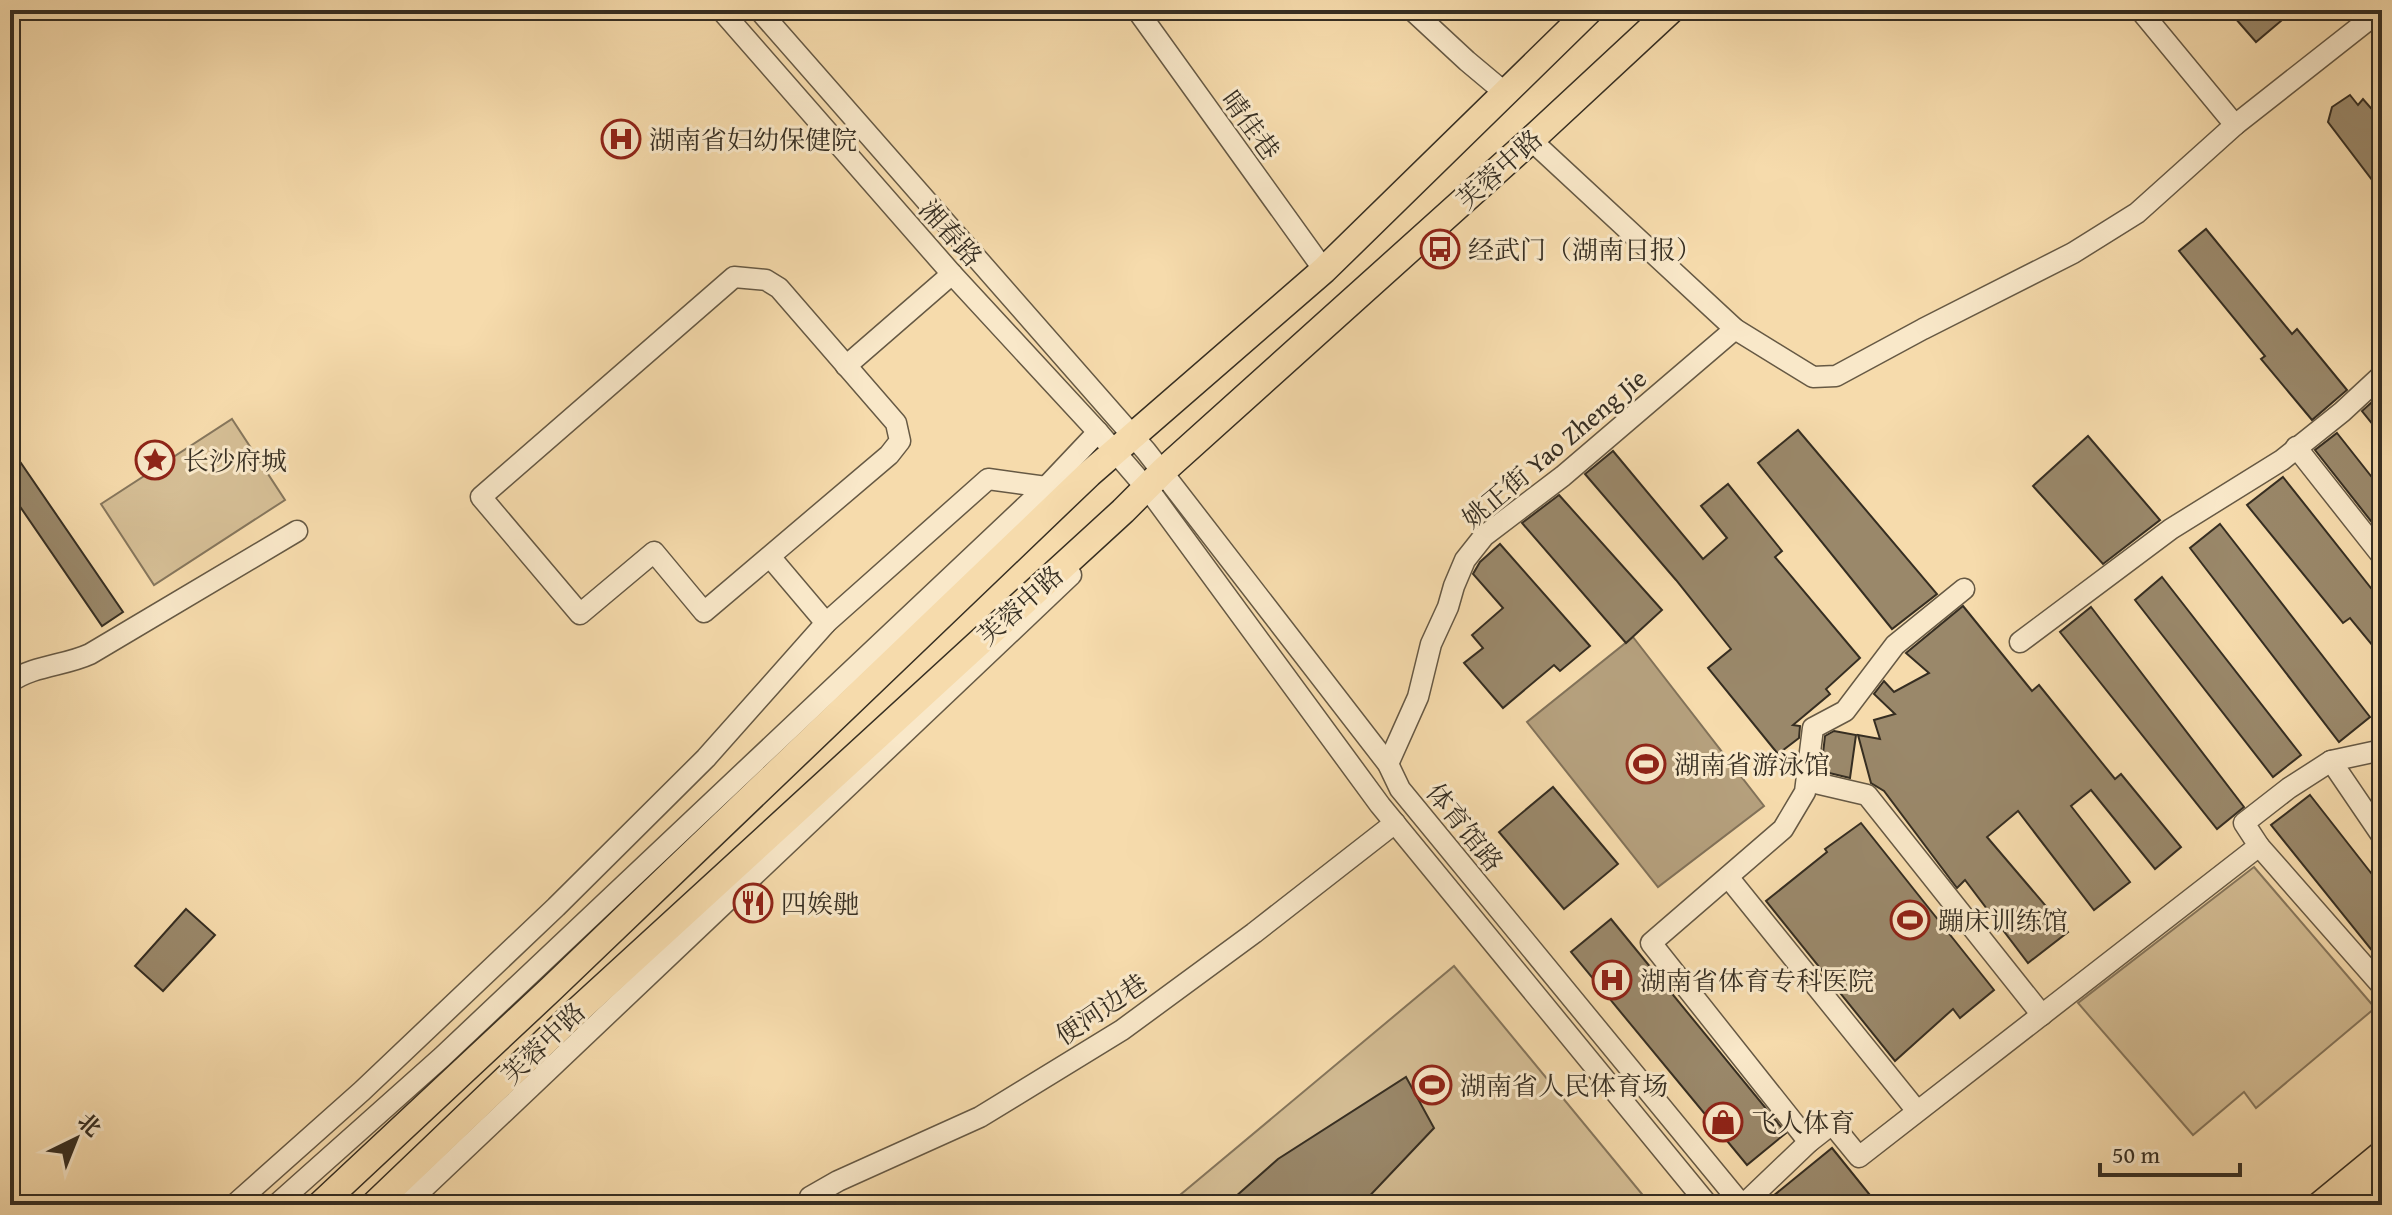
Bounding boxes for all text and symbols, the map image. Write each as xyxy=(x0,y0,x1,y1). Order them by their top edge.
street label: 晴佳巷 xyxy=(1212,82,1290,168)
hospital icon: 湖南省妇幼保健院 xyxy=(600,118,642,160)
place label: 湖南省妇幼保健院 xyxy=(649,120,857,159)
street label: 芙蓉中路 xyxy=(1447,120,1551,218)
street label: 湘春路 xyxy=(910,191,992,275)
bus stop icon: 经武门（湖南日报） xyxy=(1419,228,1461,270)
place label: 经武门（湖南日报） xyxy=(1468,230,1702,269)
street label: 姚正街 Yao Zheng Jie xyxy=(1453,359,1655,537)
place icon: 长沙府城 xyxy=(134,439,176,481)
place label: 长沙府城 xyxy=(183,441,287,480)
street label: 芙蓉中路 xyxy=(968,556,1072,654)
sports icon: 湖南省游泳馆 xyxy=(1625,743,1667,785)
place label: 湖南省游泳馆 xyxy=(1674,745,1830,784)
street label: 体育馆路 xyxy=(1417,774,1513,880)
restaurant icon: 四娭毑 xyxy=(732,882,774,924)
place label: 四娭毑 xyxy=(781,884,859,923)
sports icon: 蹦床训练馆 xyxy=(1889,899,1931,941)
place label: 蹦床训练馆 xyxy=(1938,901,2068,940)
hospital icon: 湖南省体育专科医院 xyxy=(1591,959,1633,1001)
place label: 湖南省体育专科医院 xyxy=(1640,961,1874,1000)
street label: 便河边巷 xyxy=(1047,964,1155,1054)
street label: 芙蓉中路 xyxy=(492,993,594,1093)
sports icon: 湖南省人民体育场 xyxy=(1411,1064,1453,1106)
place label: 湖南省人民体育场 xyxy=(1460,1066,1668,1105)
north arrow xyxy=(36,1099,116,1179)
shop icon: 飞人体育 xyxy=(1702,1101,1744,1143)
place label: 飞人体育 xyxy=(1751,1103,1855,1142)
text: 北 xyxy=(71,1105,109,1144)
scale bar xyxy=(2100,1127,2240,1177)
text: 50 m xyxy=(2112,1137,2160,1172)

